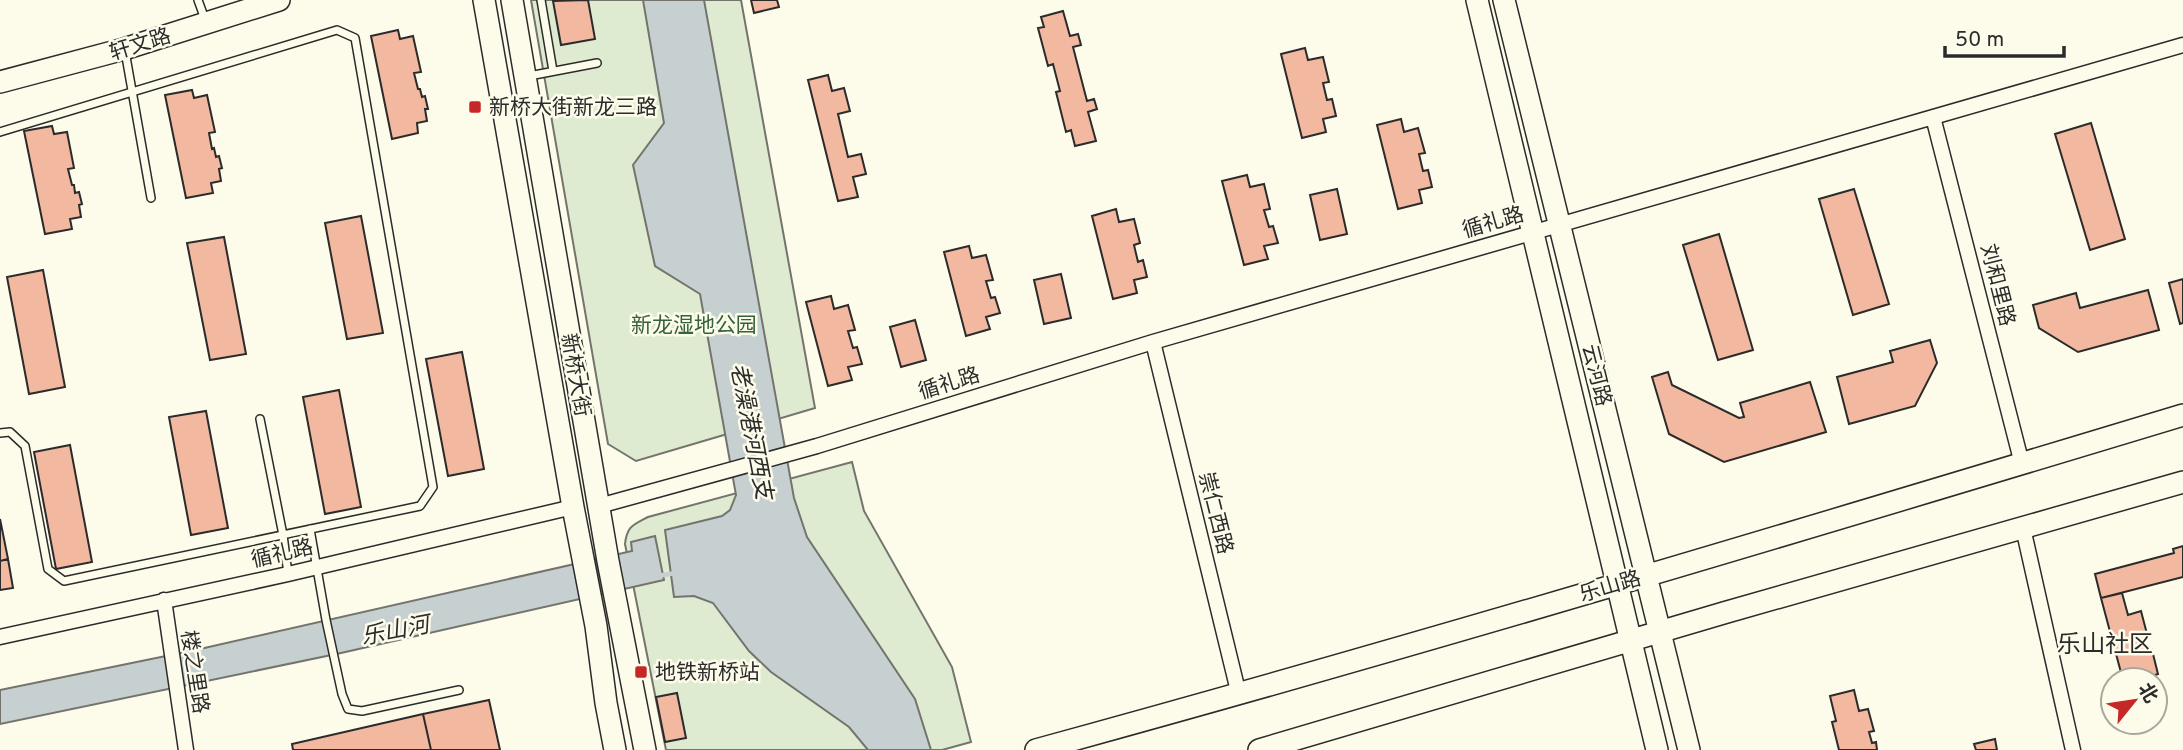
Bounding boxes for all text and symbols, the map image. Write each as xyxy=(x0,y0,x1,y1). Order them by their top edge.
scale bar xyxy=(1945,14,2064,58)
street label: 轩文路 xyxy=(106,23,175,68)
text: 50 m xyxy=(1955,27,2004,54)
place label: 新桥大街新龙三路 xyxy=(489,95,657,122)
marker: 新桥大街新龙三路 xyxy=(467,99,483,115)
street label: 循礼路 xyxy=(1459,202,1527,245)
street label: 刘和里路 xyxy=(1973,241,2020,329)
park label: 新龙湿地公园 xyxy=(631,313,757,340)
street label: 新桥大街 xyxy=(554,332,595,419)
street label: 云河路 xyxy=(1575,342,1616,409)
water label: 老澡港河西支 xyxy=(722,361,778,505)
street label: 循礼路 xyxy=(915,362,984,407)
street label: 崇仁西路 xyxy=(1191,469,1238,557)
street label: 循礼路 xyxy=(249,534,316,575)
street label: 乐山路 xyxy=(1576,566,1644,609)
water label: 乐山河 xyxy=(359,611,436,653)
street label: 楼之里路 xyxy=(174,629,213,716)
district label: 乐山社区 xyxy=(2057,631,2153,661)
place label: 地铁新桥站 xyxy=(655,660,760,687)
marker: 地铁新桥站 xyxy=(633,664,649,680)
north arrow xyxy=(2099,666,2169,736)
text: 北 xyxy=(2132,679,2162,708)

